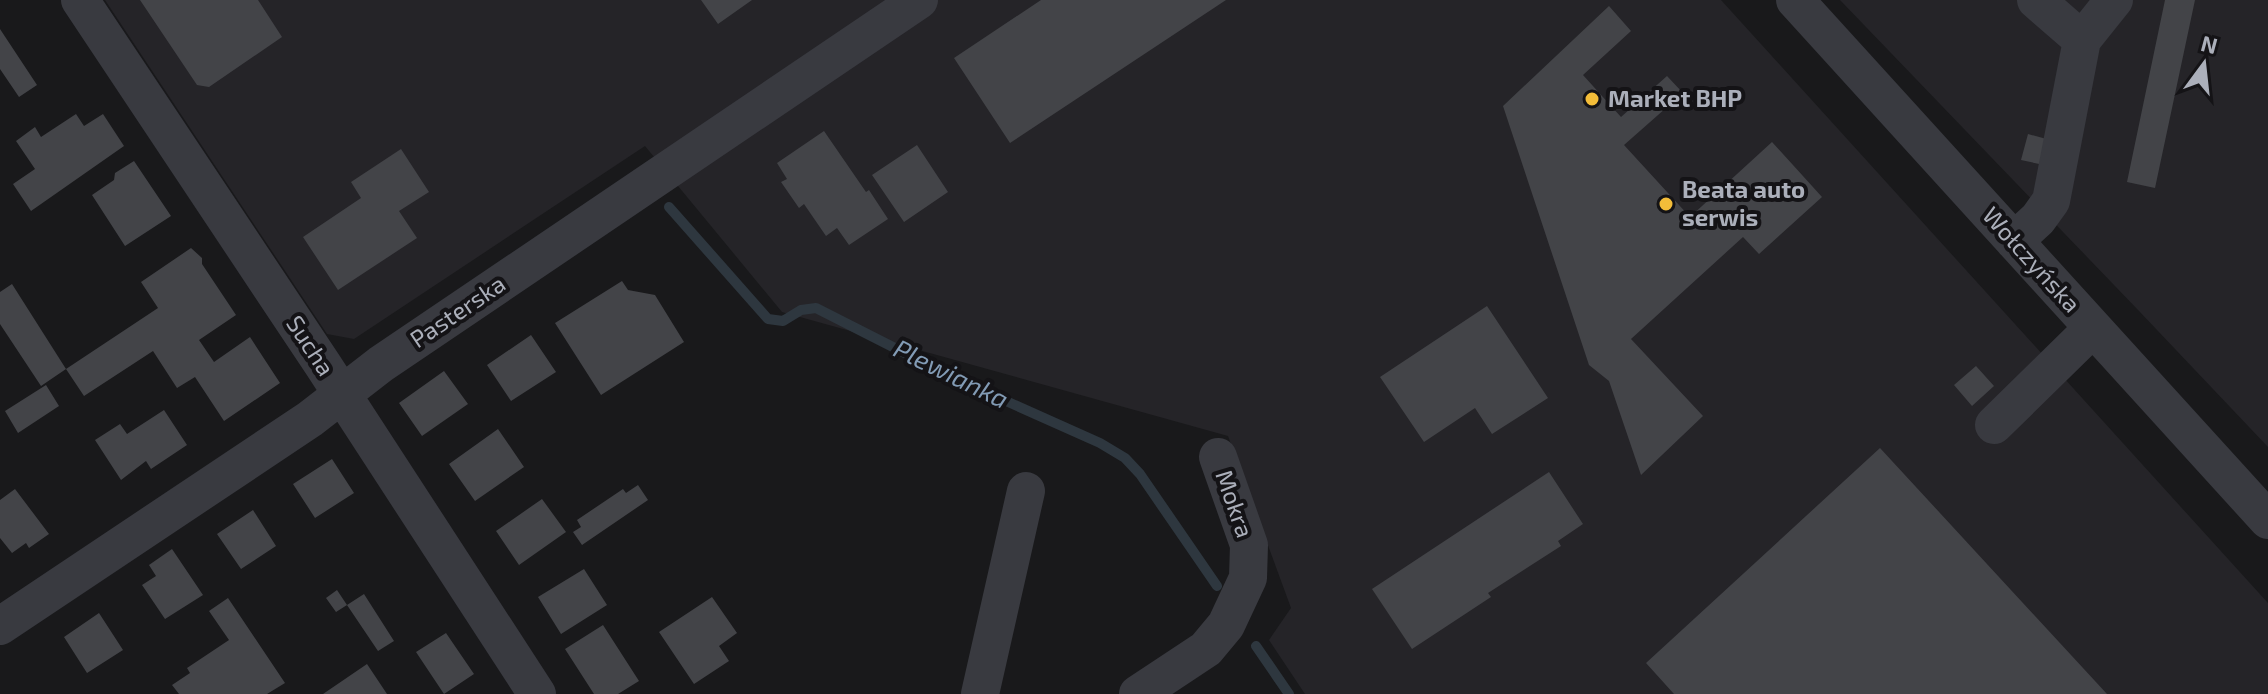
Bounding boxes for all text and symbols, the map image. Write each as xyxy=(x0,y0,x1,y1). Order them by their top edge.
north arrow xyxy=(2164,24,2244,104)
text: N xyxy=(2198,29,2220,58)
place label: Market BHP xyxy=(1608,83,1742,112)
marker: Market BHP xyxy=(1583,90,1601,108)
place label: Beata auto serwis xyxy=(1682,174,1805,231)
marker: Beata auto serwis xyxy=(1657,195,1675,213)
street label: Wołczyńska xyxy=(1977,200,2087,318)
street label: Pasterska xyxy=(404,268,510,353)
street label: Sucha xyxy=(281,310,341,381)
water label: Plewianka xyxy=(889,332,1014,414)
street label: Mokra xyxy=(1210,466,1260,541)

